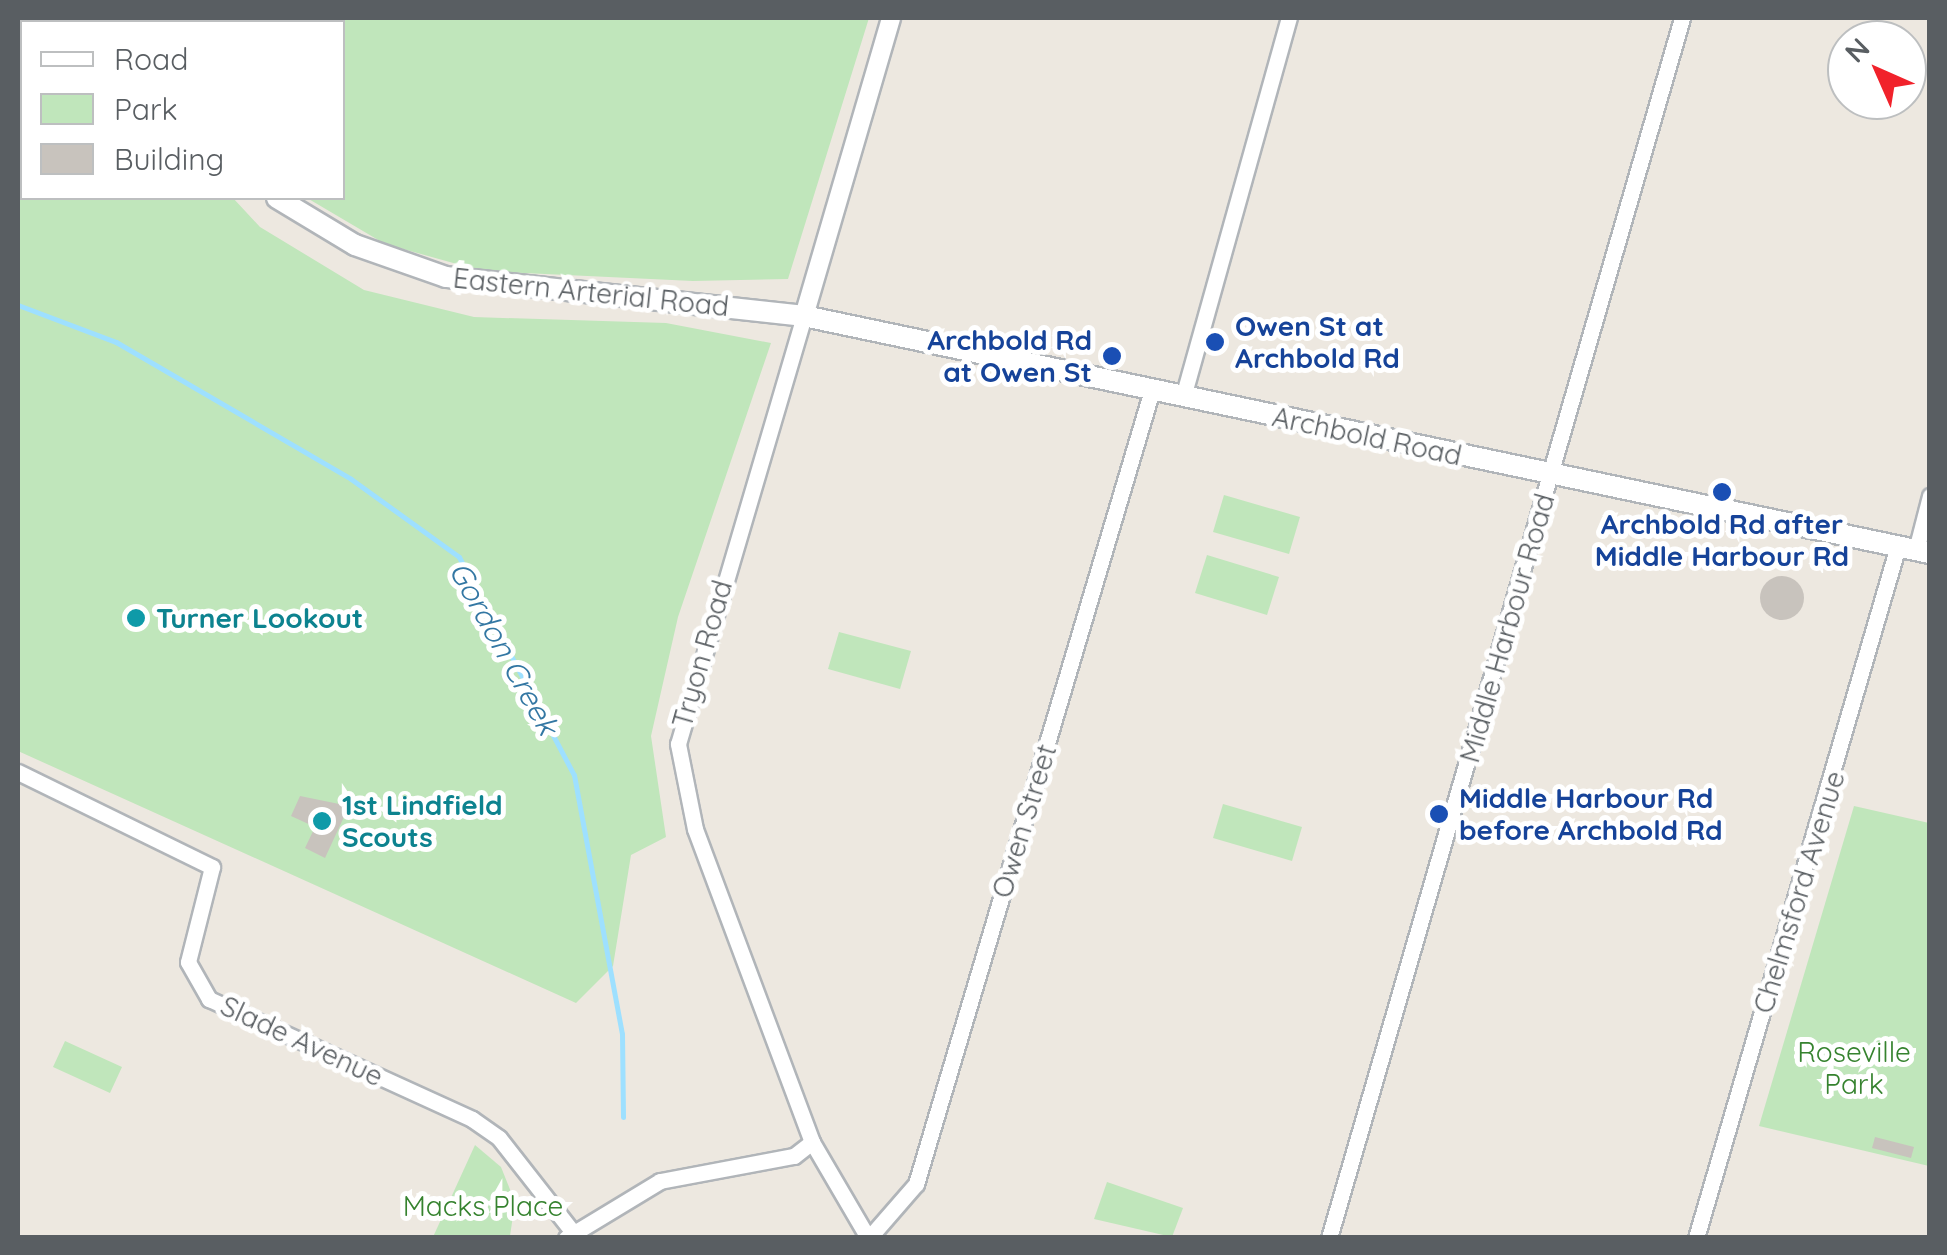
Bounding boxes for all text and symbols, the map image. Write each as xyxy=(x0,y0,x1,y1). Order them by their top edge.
legend xyxy=(20,20,345,200)
north arrow xyxy=(1827,20,1927,120)
text: N xyxy=(1837,30,1877,70)
text: Road xyxy=(114,40,188,78)
text: Park xyxy=(114,90,178,128)
text: Building xyxy=(114,140,224,178)
street label: Eastern Arterial Road xyxy=(451,261,731,323)
place label: Owen St at Archbold Rd xyxy=(1235,309,1400,375)
place label: Archbold Rd at Owen St xyxy=(927,323,1092,389)
marker: Owen St at Archbold Rd xyxy=(1204,331,1226,353)
marker: Archbold Rd at Owen St xyxy=(1101,345,1123,367)
street label: Archbold Road xyxy=(1269,400,1465,472)
marker: Archbold Rd after Middle Harbour Rd xyxy=(1711,481,1733,503)
street label: Middle Harbour Road xyxy=(1452,490,1562,766)
place label: Archbold Rd after Middle Harbour Rd xyxy=(1595,507,1849,573)
water label: Gordon Creek xyxy=(442,555,566,741)
street label: Tryon Road xyxy=(665,576,739,732)
place label: Turner Lookout xyxy=(156,601,363,635)
marker: Turner Lookout xyxy=(125,607,147,629)
street label: Owen Street xyxy=(985,740,1063,902)
street label: Chelmsford Avenue xyxy=(1746,767,1852,1017)
place label: Middle Harbour Rd before Archbold Rd xyxy=(1459,781,1723,847)
place label: 1st Lindfield Scouts xyxy=(342,788,503,854)
marker: Middle Harbour Rd before Archbold Rd xyxy=(1428,803,1450,825)
marker: 1st Lindfield Scouts xyxy=(311,810,333,832)
street label: Slade Avenue xyxy=(215,989,389,1093)
park label: Roseville Park xyxy=(1797,1035,1911,1101)
park label: Macks Place xyxy=(403,1189,563,1223)

